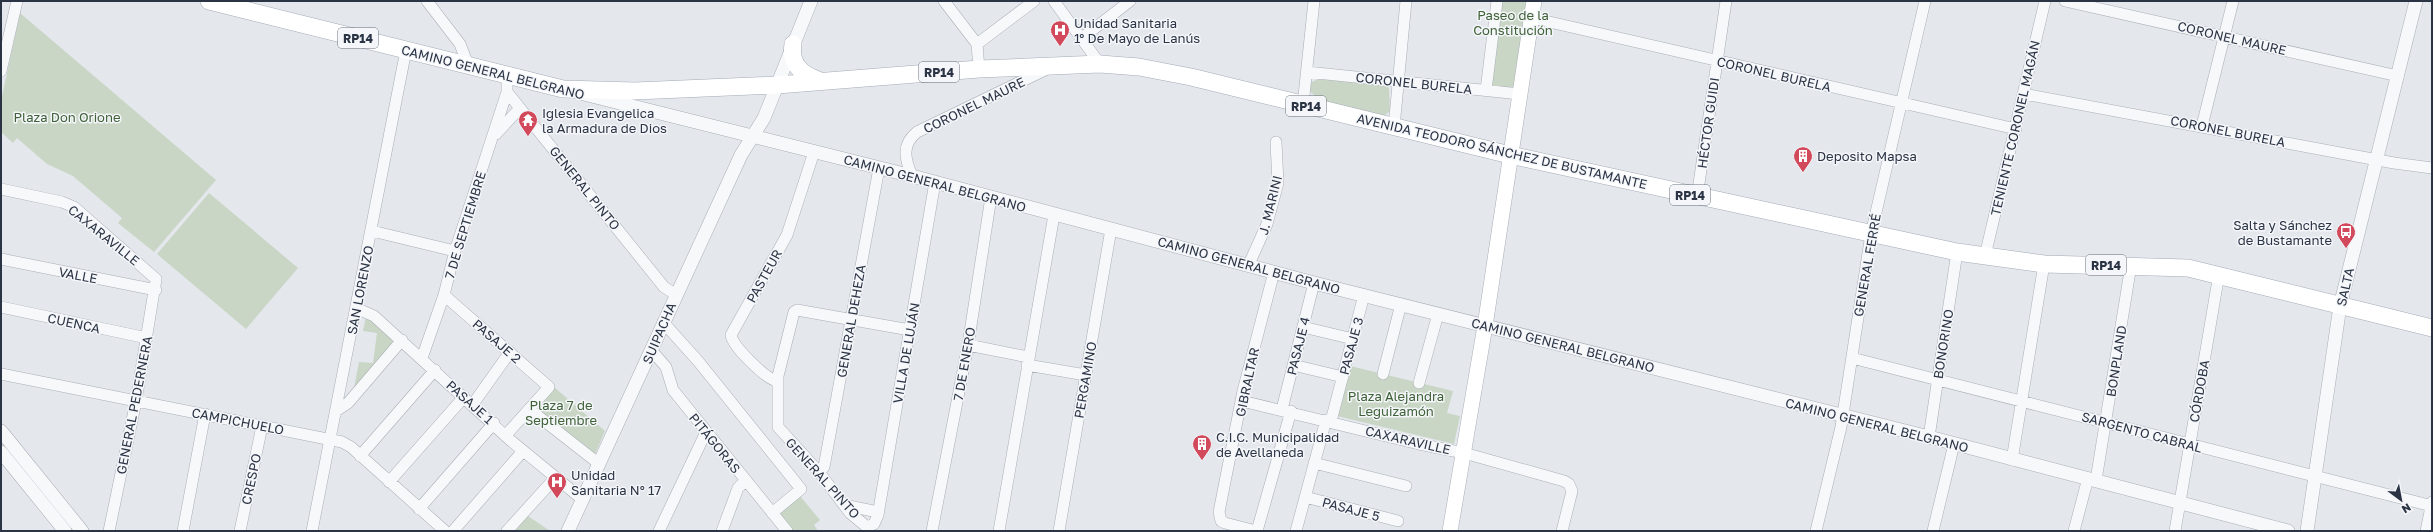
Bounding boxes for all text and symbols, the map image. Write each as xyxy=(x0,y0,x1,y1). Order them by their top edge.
park label: Paseo de la Constitución xyxy=(1473,7,1553,38)
place label: Unidad Sanitaria 1° De Mayo de Lanús xyxy=(1074,15,1200,46)
street label: CORONEL MAURE xyxy=(2176,18,2288,58)
hospital icon: Unidad Sanitaria 1° De Mayo de Lanús xyxy=(1049,19,1071,47)
road number: RP14 xyxy=(338,28,378,48)
street label: TENIENTE CORONEL MAGÁN xyxy=(1987,39,2043,217)
street label: CAMINO GENERAL BELGRANO xyxy=(400,41,586,103)
street label: CORONEL BURELA xyxy=(1715,53,1833,95)
road number: RP14 xyxy=(919,62,959,82)
street label: CORONEL BURELA xyxy=(1355,69,1473,97)
street label: CORONEL MAURE xyxy=(921,73,1028,137)
street label: HÉCTOR GUIDI xyxy=(1694,76,1722,170)
road number: RP14 xyxy=(1286,96,1326,116)
place label: Iglesia Evangelica la Armadura de Dios xyxy=(542,105,667,136)
park label: Plaza Don Orione xyxy=(14,109,120,125)
temple icon: Iglesia Evangelica la Armadura de Dios xyxy=(517,109,539,137)
street label: AVENIDA TEODORO SÁNCHEZ DE BUSTAMANTE xyxy=(1355,110,1649,192)
street label: CORONEL BURELA xyxy=(2169,112,2287,150)
street label: GENERAL PINTO xyxy=(546,143,624,233)
building icon: Deposito Mapsa xyxy=(1792,145,1814,173)
place label: Deposito Mapsa xyxy=(1817,148,1917,164)
street label: CAMINO GENERAL BELGRANO xyxy=(842,151,1028,215)
street label: 7 DE SEPTIEMBRE xyxy=(441,169,489,281)
street label: J. MARINI xyxy=(1255,174,1285,236)
road number: RP14 xyxy=(1670,185,1710,205)
street label: CAXARAVILLE xyxy=(65,201,143,269)
street label: GENERAL FERRÉ xyxy=(1850,212,1884,318)
place label: Salta y Sánchez de Bustamante xyxy=(2233,217,2332,248)
bus stop icon: Salta y Sánchez de Bustamante xyxy=(2335,221,2357,249)
street label: CAMINO GENERAL BELGRANO xyxy=(1156,233,1342,297)
street label: SAN LORENZO xyxy=(344,244,376,336)
street label: PASTEUR xyxy=(743,246,785,305)
road number: RP14 xyxy=(2086,255,2126,275)
street label: VALLE xyxy=(57,263,99,287)
street label: GENERAL DEHEZA xyxy=(833,263,869,379)
street label: SALTA xyxy=(2333,266,2357,308)
street label: SUIPACHA xyxy=(639,300,679,366)
street label: VILLA DE LUJÁN xyxy=(889,301,923,405)
street label: BONORINO xyxy=(1930,308,1956,380)
street label: CUENCA xyxy=(46,310,102,336)
street label: CAMINO GENERAL BELGRANO xyxy=(1470,314,1656,376)
street label: PASAJE 4 xyxy=(1283,315,1313,377)
street label: PASAJE 3 xyxy=(1336,315,1366,377)
street label: PASAJE 2 xyxy=(469,316,525,366)
street label: BONPLAND xyxy=(2102,324,2130,398)
street label: 7 DE ENERO xyxy=(950,326,978,402)
street label: GENERAL PEDERNERA xyxy=(113,334,155,476)
street label: PERGAMINO xyxy=(1070,340,1100,420)
street label: GIBRALTAR xyxy=(1232,346,1262,418)
street label: CÓRDOBA xyxy=(2186,358,2212,424)
street label: PASAJE 1 xyxy=(443,377,497,427)
park label: Plaza Alejandra Leguizamón xyxy=(1348,388,1444,419)
street label: CAMINO GENERAL BELGRANO xyxy=(1784,394,1970,456)
park label: Plaza 7 de Septiembre xyxy=(525,397,597,428)
street label: CAMPICHUELO xyxy=(190,404,286,438)
street label: SARGENTO CABRAL xyxy=(2080,408,2205,456)
street label: PITÁGORAS xyxy=(686,410,744,476)
street label: CAXARAVILLE xyxy=(1364,422,1452,458)
place label: C.I.C. Municipalidad de Avellaneda xyxy=(1216,429,1339,460)
building icon: C.I.C. Municipalidad de Avellaneda xyxy=(1191,433,1213,461)
street label: GENERAL PINTO xyxy=(783,434,863,522)
street label: CRESPO xyxy=(238,452,264,506)
place label: Unidad Sanitaria N° 17 xyxy=(571,467,661,498)
hospital icon: Unidad Sanitaria N° 17 xyxy=(546,471,568,499)
north arrow xyxy=(2381,480,2421,520)
street label: PASAJE 5 xyxy=(1320,494,1382,524)
text: N xyxy=(2400,501,2414,517)

